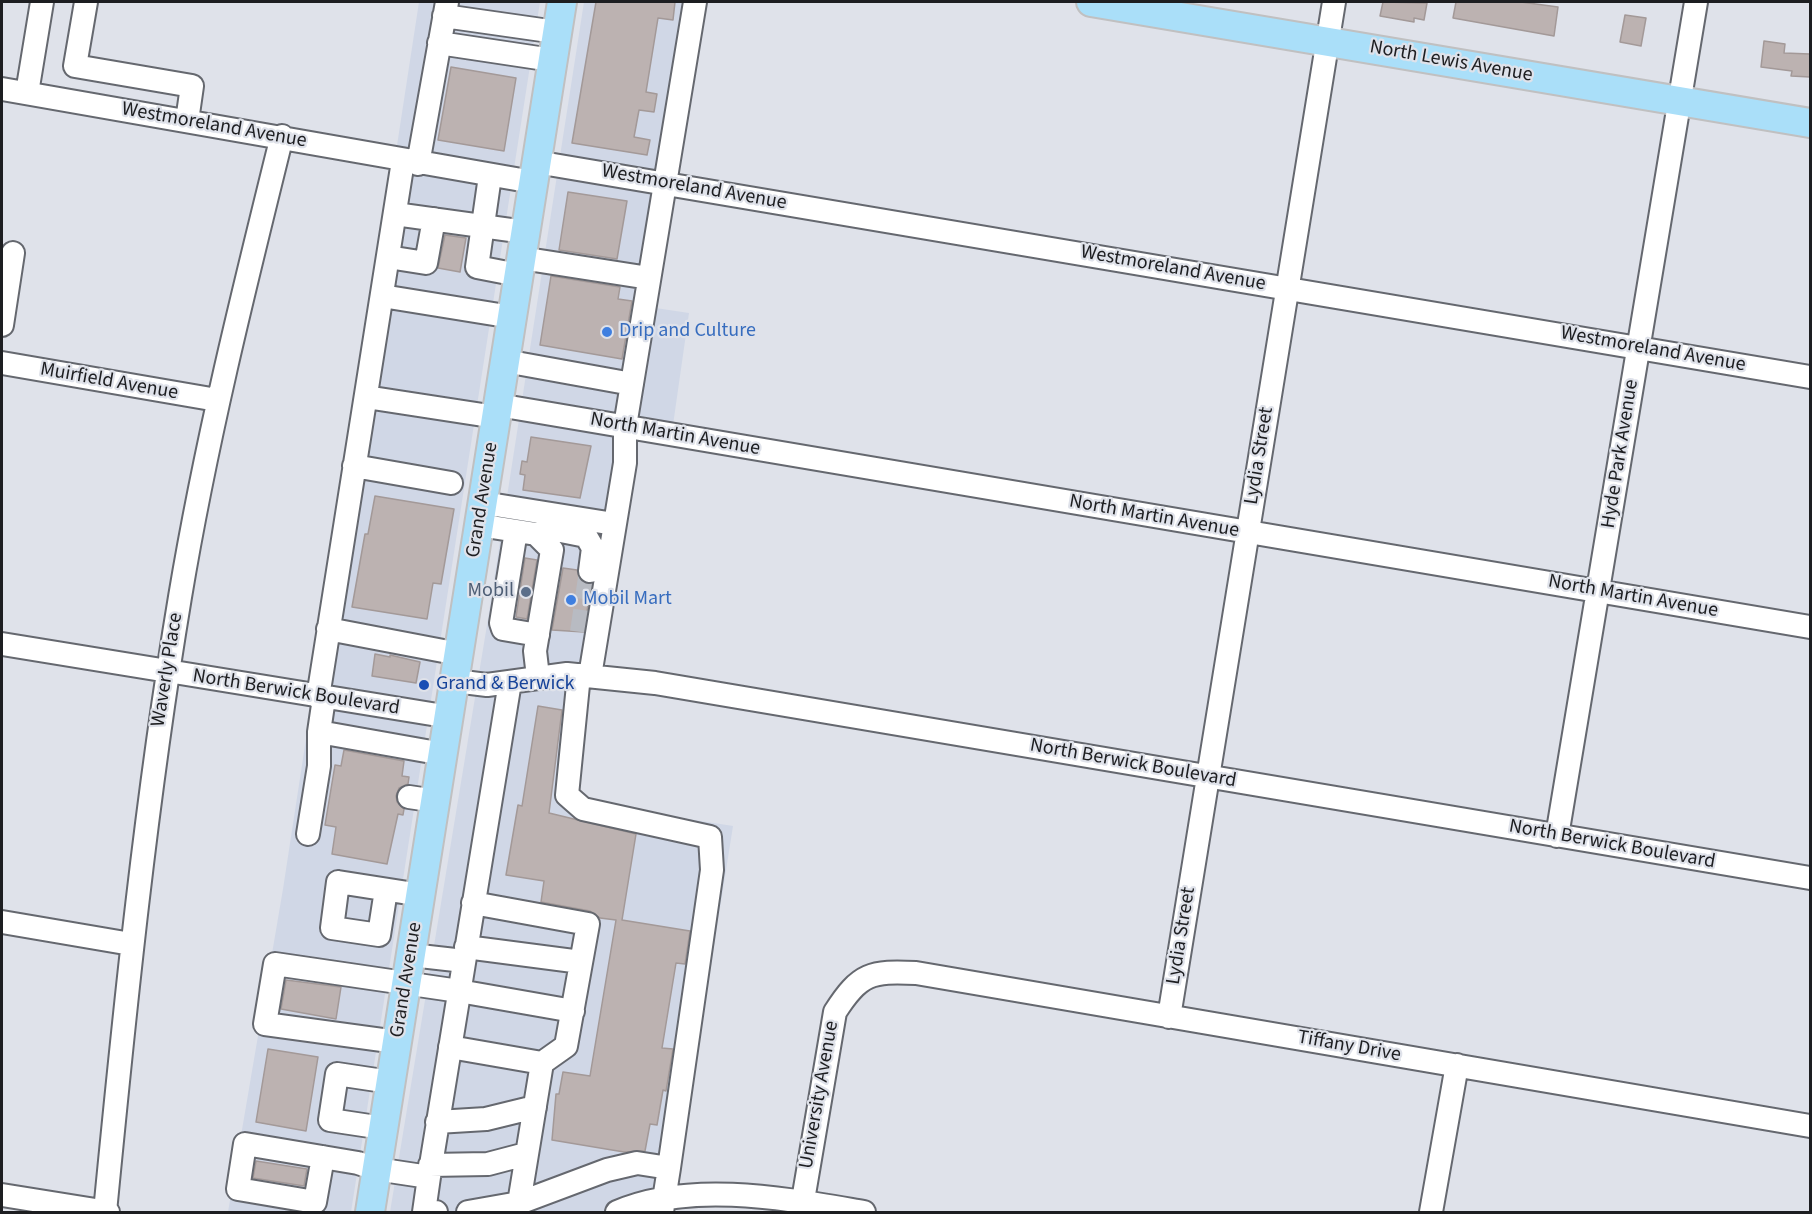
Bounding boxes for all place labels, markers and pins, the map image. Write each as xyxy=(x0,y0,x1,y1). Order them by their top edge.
place label: Drip and Culture xyxy=(619,320,756,344)
marker: Drip and Culture xyxy=(600,325,614,339)
place label: Mobil xyxy=(468,580,514,604)
marker: Mobil xyxy=(519,585,533,599)
place label: Mobil Mart xyxy=(583,588,672,612)
marker: Mobil Mart xyxy=(564,593,578,607)
place label: Grand & Berwick xyxy=(436,673,574,697)
marker: Grand & Berwick xyxy=(417,678,431,692)

